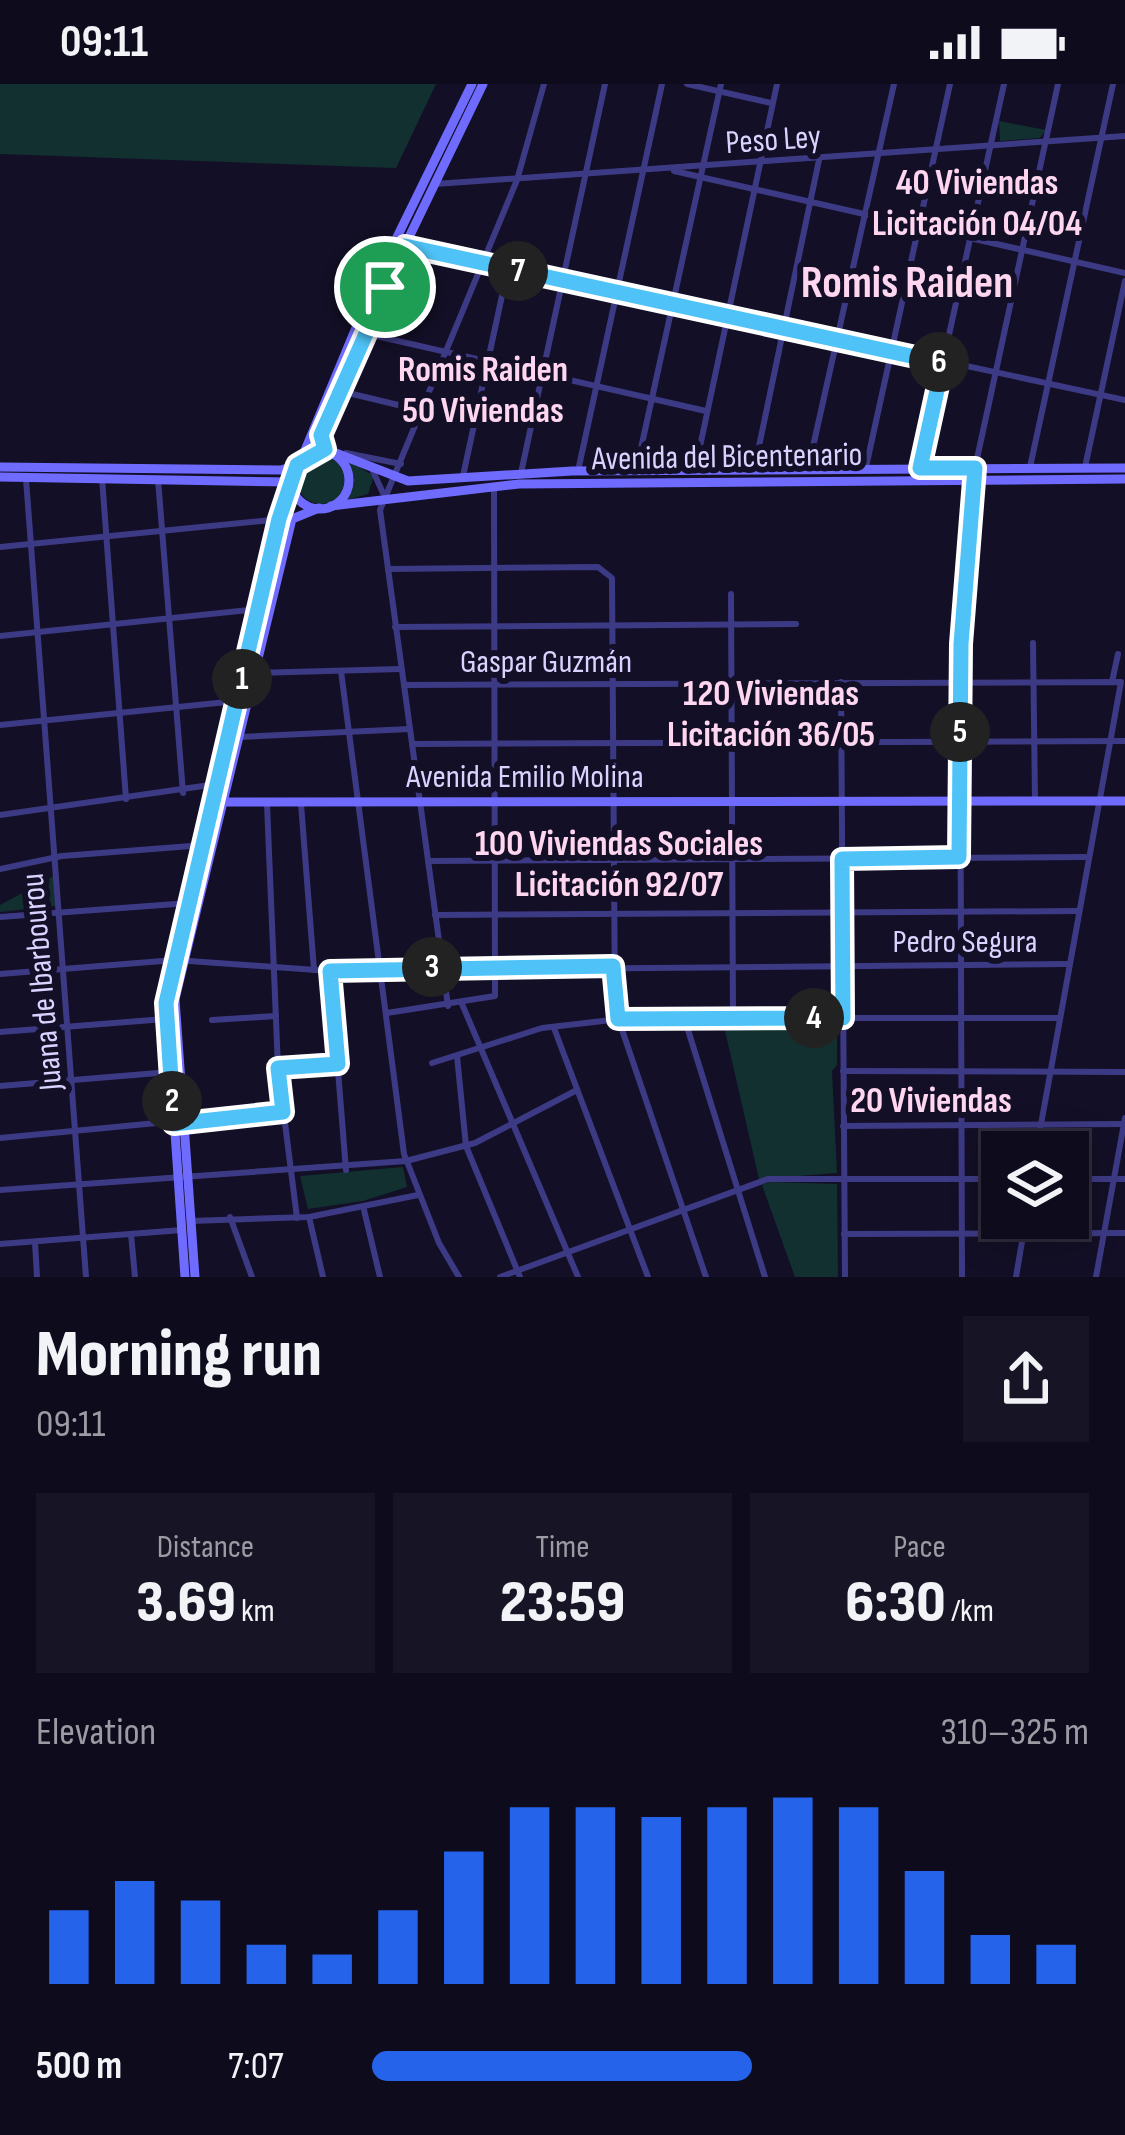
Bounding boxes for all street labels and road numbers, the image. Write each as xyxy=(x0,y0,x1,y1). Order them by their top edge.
street label: Peso Ley xyxy=(724,117,822,163)
street label: Avenida del Bicentenario xyxy=(590,435,863,479)
street label: Gaspar Guzmán xyxy=(460,642,632,682)
street label: Avenida Emilio Molina xyxy=(405,757,644,797)
street label: Juana de Ibarbourou xyxy=(13,872,71,1093)
street label: Pedro Segura xyxy=(893,922,1037,962)

